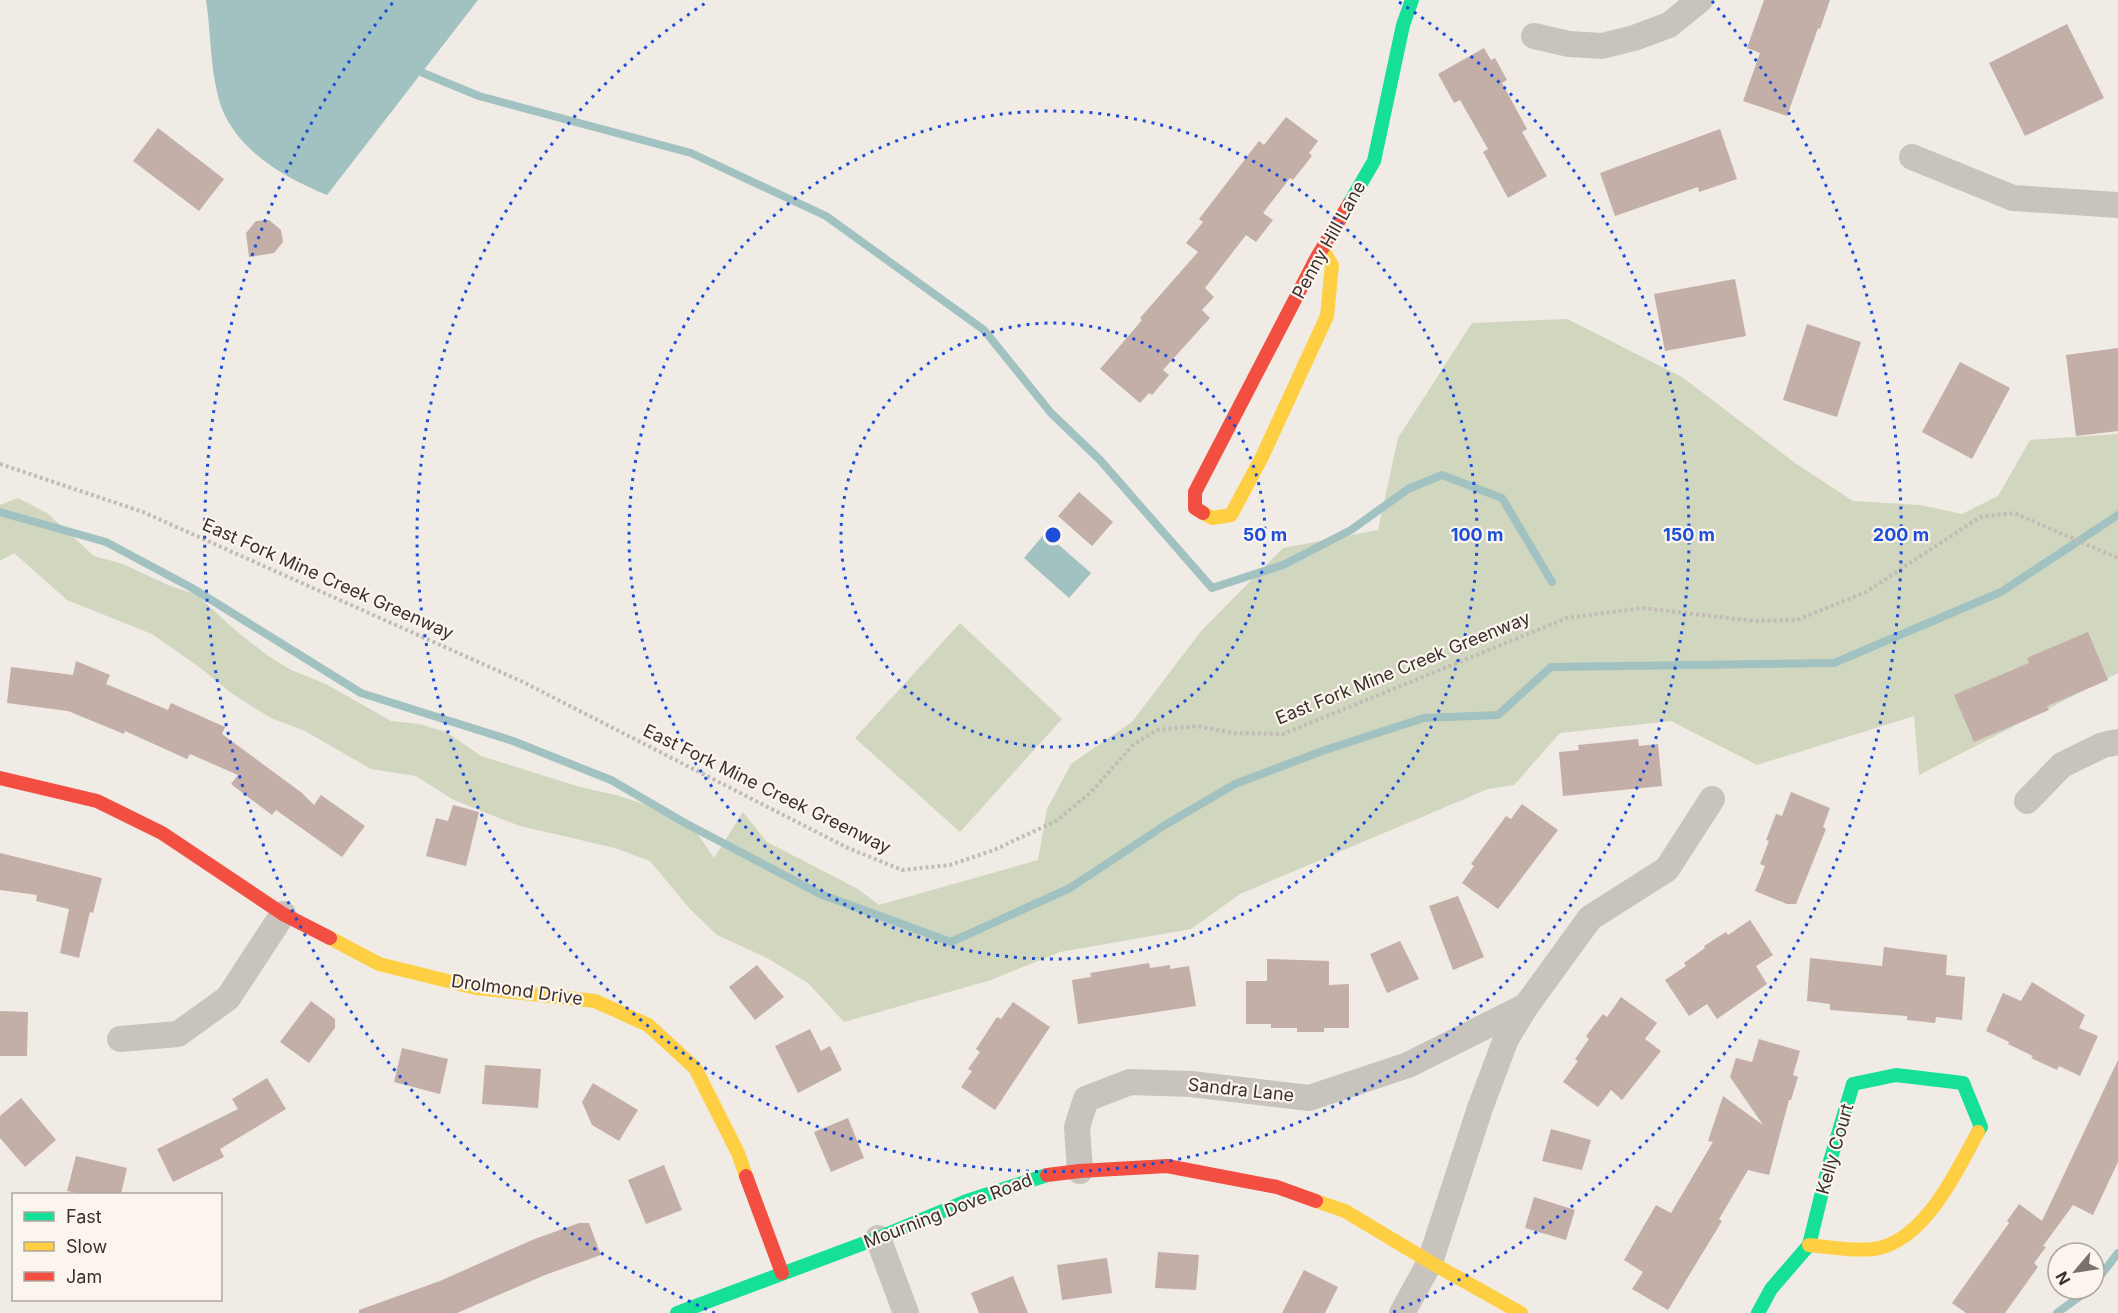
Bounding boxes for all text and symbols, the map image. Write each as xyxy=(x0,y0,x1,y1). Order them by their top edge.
street label: Penny Hill Lane xyxy=(1288,177,1370,302)
street label: East Fork Mine Creek Greenway xyxy=(199,513,457,644)
text: 50 m xyxy=(1243,524,1287,545)
text: 100 m xyxy=(1451,524,1503,545)
text: 150 m xyxy=(1663,524,1715,545)
text: 200 m xyxy=(1873,524,1929,545)
centre of rings xyxy=(1043,525,1063,545)
street label: East Fork Mine Creek Greenway xyxy=(1272,607,1533,728)
street label: East Fork Mine Creek Greenway xyxy=(640,719,894,858)
street label: Drolmond Drive xyxy=(450,970,584,1009)
street label: Sandra Lane xyxy=(1187,1073,1295,1106)
street label: Kelly Court xyxy=(1812,1101,1858,1197)
street label: Mourning Dove Road xyxy=(861,1169,1035,1252)
legend xyxy=(12,1193,222,1301)
text: Fast xyxy=(66,1206,102,1227)
text: Slow xyxy=(66,1236,107,1257)
north arrow xyxy=(2046,1241,2106,1301)
text: Jam xyxy=(66,1266,102,1287)
text: N xyxy=(2051,1268,2075,1288)

